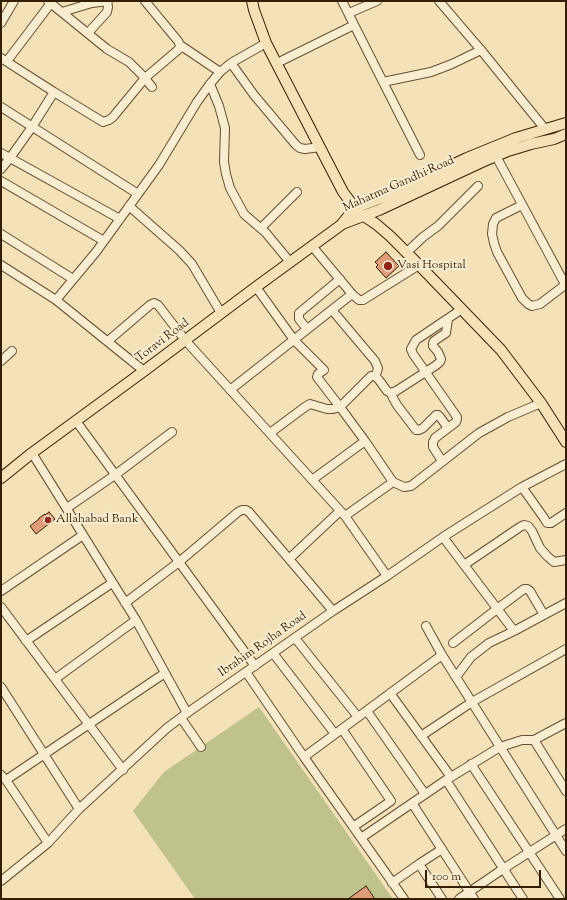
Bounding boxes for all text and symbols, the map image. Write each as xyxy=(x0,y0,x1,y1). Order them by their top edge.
street label: Mahatma Gandhi Road xyxy=(341,154,457,216)
place label: Vasi Hospital xyxy=(397,259,466,273)
marker: Vasi Hospital xyxy=(382,260,394,272)
street label: Toravi Road xyxy=(134,316,192,366)
place label: Allahabad Bank xyxy=(56,513,138,527)
marker: Allahabad Bank xyxy=(43,515,53,525)
street label: Ibrahim Rojha Road xyxy=(216,609,310,681)
scale bar xyxy=(427,862,543,888)
text: 100 m xyxy=(432,868,461,886)

